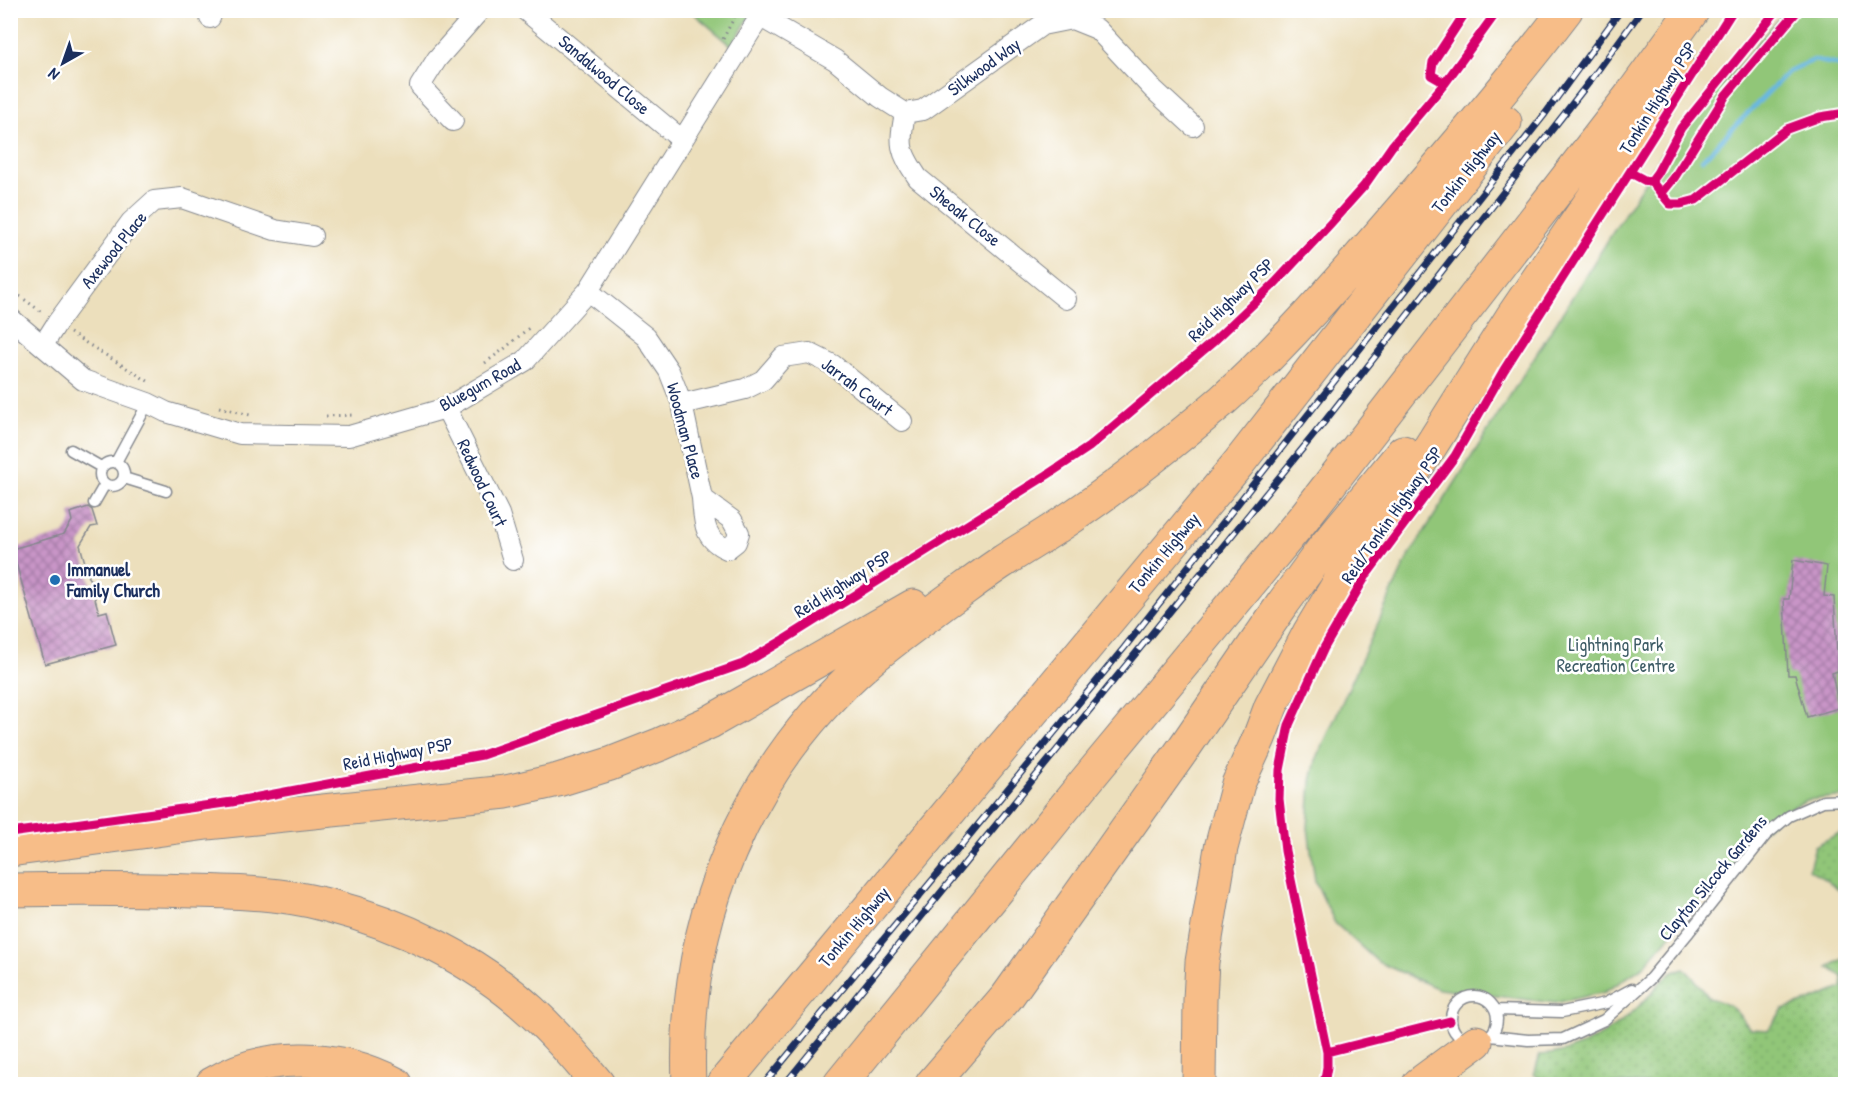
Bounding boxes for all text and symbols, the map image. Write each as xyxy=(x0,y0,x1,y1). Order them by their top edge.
street label: Sandalwood Close xyxy=(553,29,655,120)
street label: Silkwood Way xyxy=(942,31,1025,101)
north arrow xyxy=(33,33,93,93)
street label: Tonkin Highway PSP xyxy=(1613,37,1702,159)
text: N xyxy=(43,63,64,86)
street label: Tonkin Highway xyxy=(1425,125,1506,218)
street label: Sheoak Close xyxy=(924,179,1006,252)
street label: Axewood Place xyxy=(75,206,152,294)
street label: Reid Highway PSP xyxy=(1182,252,1279,347)
street label: Jarrah Court xyxy=(816,351,899,422)
street label: Bluegum Road xyxy=(435,352,525,417)
street label: Woodman Place xyxy=(661,380,710,482)
street label: Redwood Court xyxy=(451,435,514,531)
street label: Reid/Tonkin Highway PSP xyxy=(1335,441,1448,588)
street label: Tonkin Highway xyxy=(1122,507,1205,598)
street label: Reid Highway PSP xyxy=(789,543,897,624)
place label: Immanuel Family Church xyxy=(66,557,160,604)
marker: Immanuel Family Church xyxy=(48,573,62,587)
park label: Lightning Park Recreation Centre xyxy=(1557,632,1675,678)
street label: Reid Highway PSP xyxy=(341,731,455,776)
street label: Clayton Silcock Gardens xyxy=(1653,810,1773,946)
street label: Tonkin Highway xyxy=(812,881,895,972)

